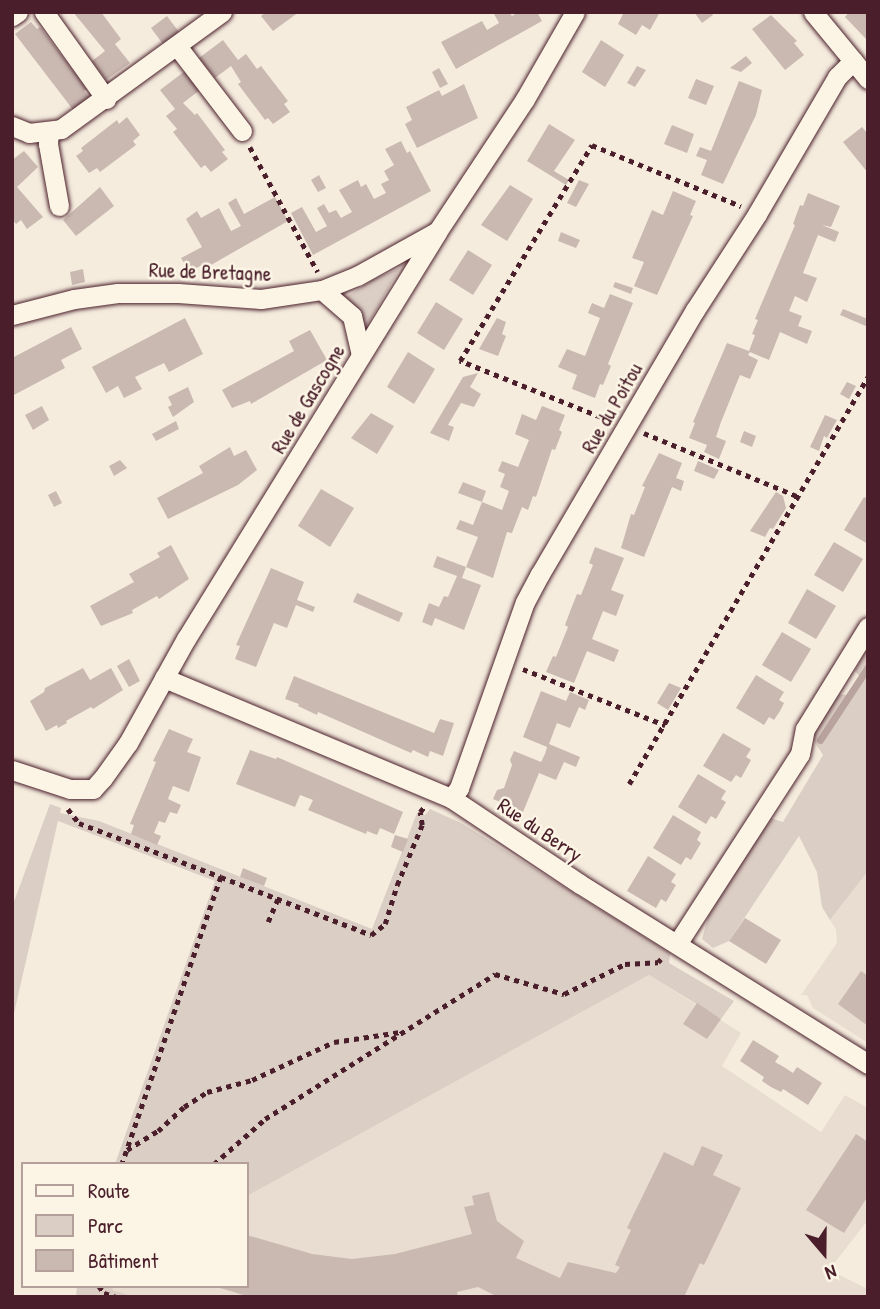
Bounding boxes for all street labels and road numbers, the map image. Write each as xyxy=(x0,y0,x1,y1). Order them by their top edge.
street label: Rue de Bretagne xyxy=(148,257,272,287)
street label: Rue de Gascogne xyxy=(266,340,350,458)
street label: Rue du Poitou xyxy=(576,358,648,458)
street label: Rue du Berry xyxy=(493,793,587,867)

